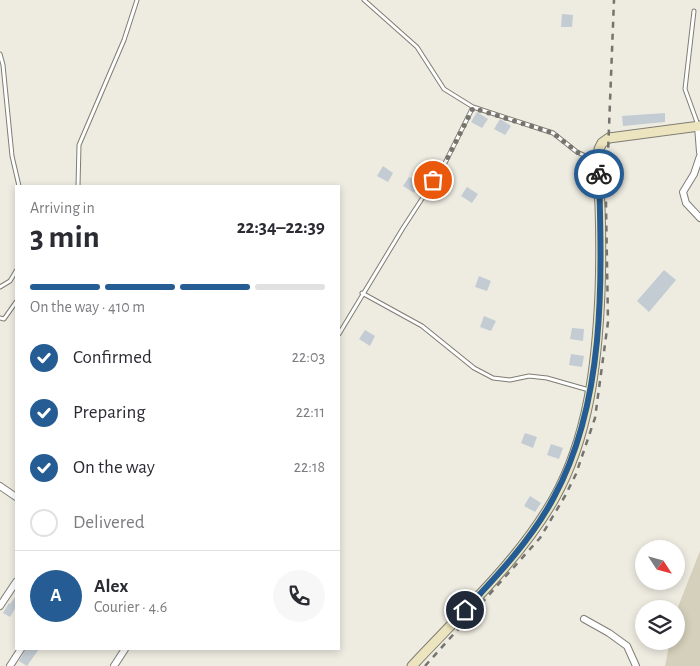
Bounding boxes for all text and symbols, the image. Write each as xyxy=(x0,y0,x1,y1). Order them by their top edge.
courier xyxy=(574,149,624,199)
pin xyxy=(412,159,454,201)
icon: bike xyxy=(585,160,613,188)
icon: bag xyxy=(419,166,447,194)
text: Arriving in xyxy=(30,200,95,216)
text: 22:34–22:39 xyxy=(237,218,325,237)
text: 3 min xyxy=(30,221,100,253)
text: On the way · 410 m xyxy=(30,299,145,315)
icon: check xyxy=(30,344,58,372)
text: Confirmed xyxy=(73,348,152,367)
text: 22:03 xyxy=(292,349,325,365)
icon: check xyxy=(30,399,58,427)
text: Preparing xyxy=(73,403,146,422)
text: 22:11 xyxy=(296,404,325,420)
icon: check xyxy=(30,454,58,482)
text: On the way xyxy=(73,458,155,477)
text: 22:18 xyxy=(294,459,325,475)
text: Delivered xyxy=(73,513,145,532)
north arrow xyxy=(635,540,685,590)
map controls xyxy=(635,540,685,650)
button: phone xyxy=(273,570,325,622)
text: Alex xyxy=(94,577,128,596)
text: A xyxy=(50,586,62,605)
pin xyxy=(444,589,486,631)
icon: home xyxy=(451,596,479,624)
text: Courier · 4.6 xyxy=(94,599,167,615)
button: layers xyxy=(635,600,685,650)

